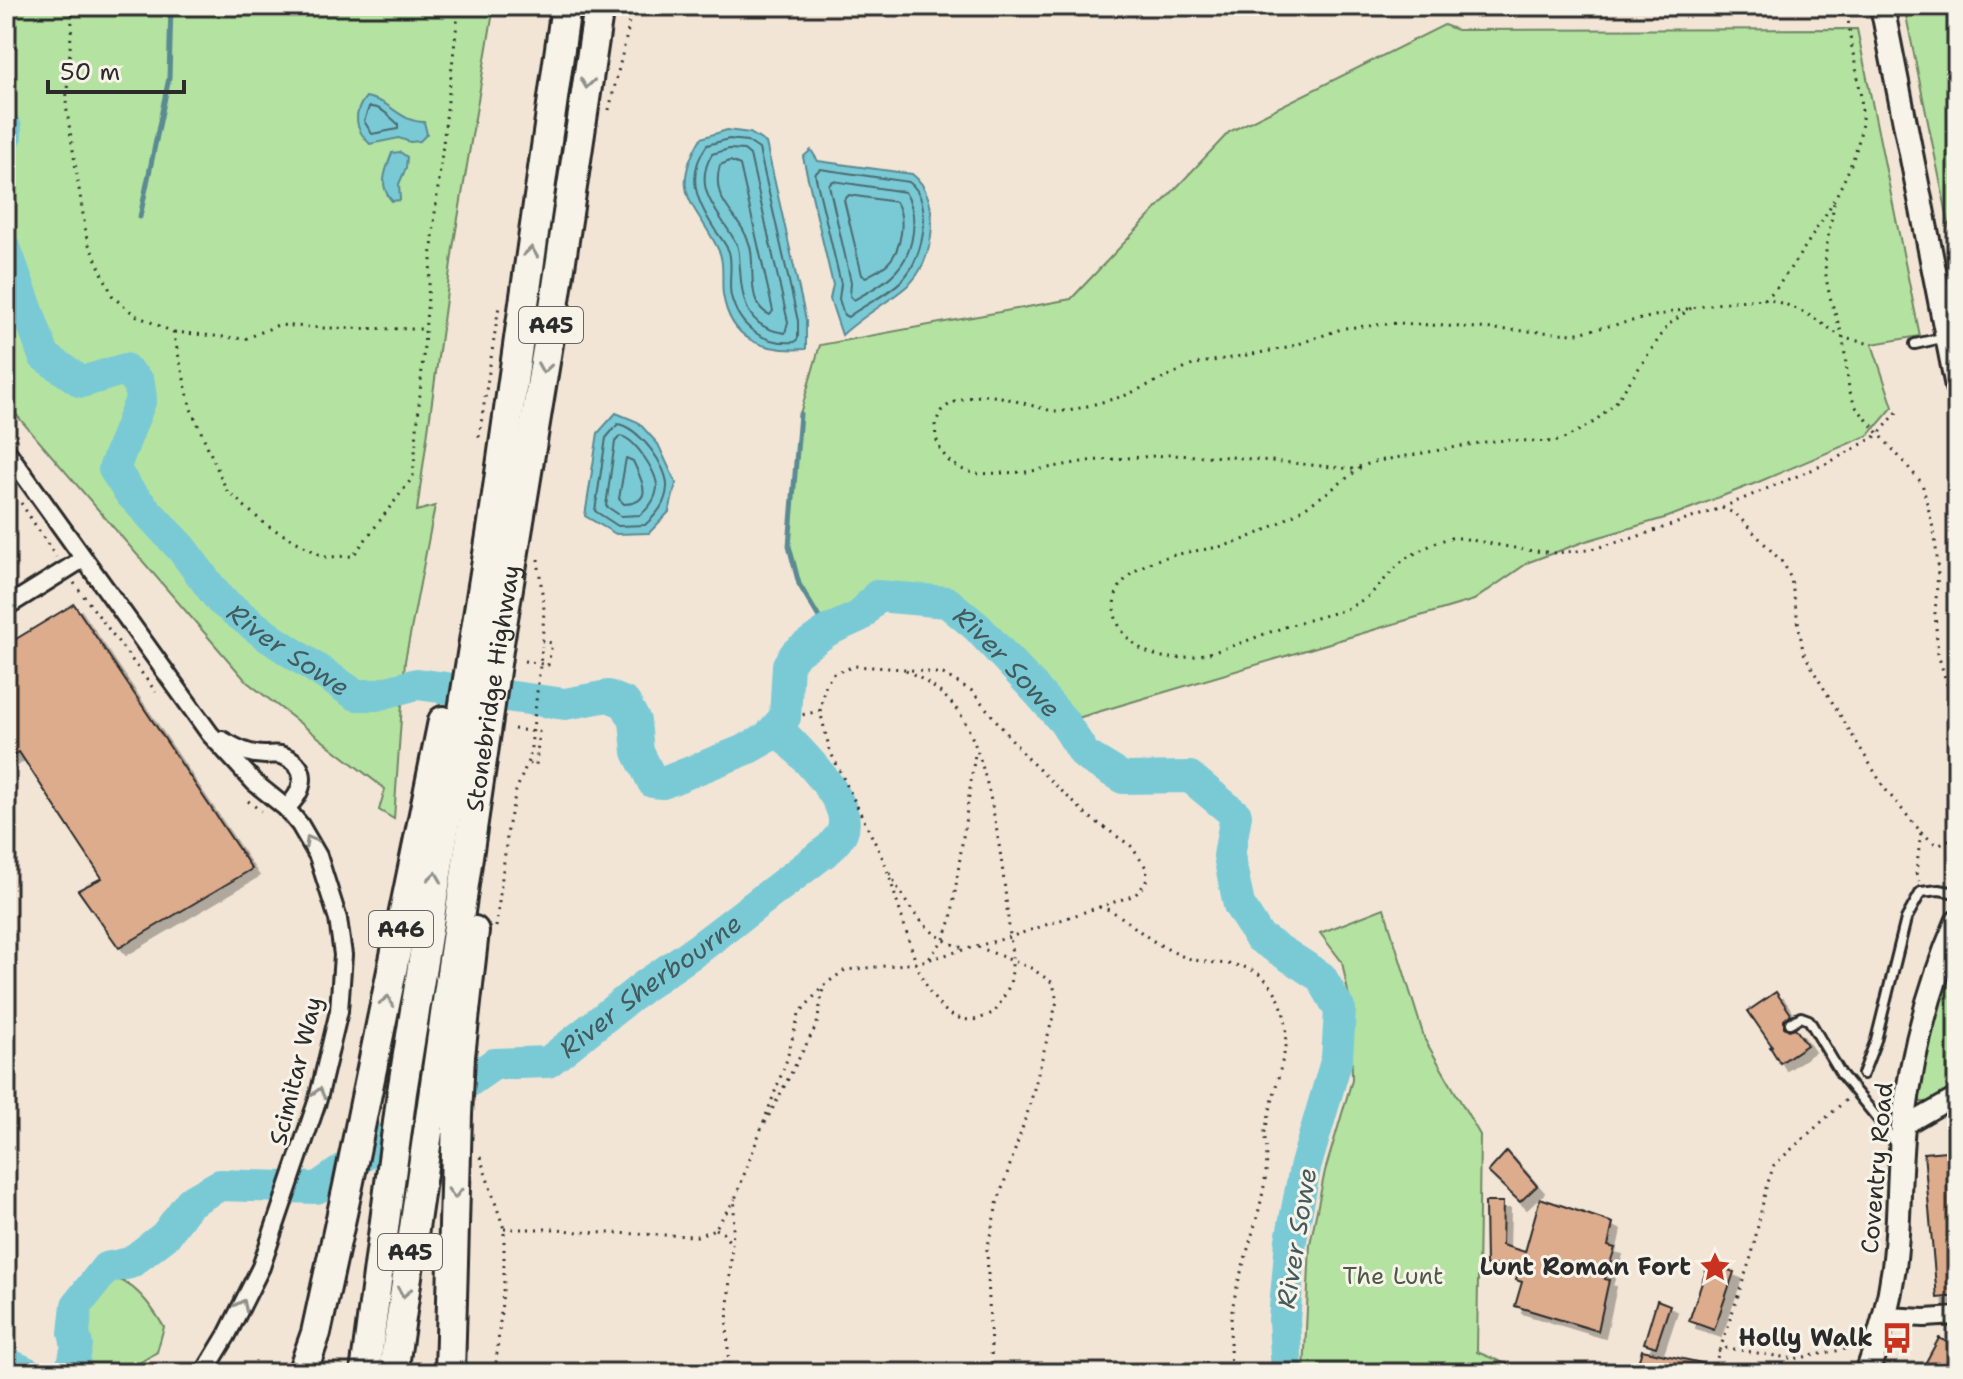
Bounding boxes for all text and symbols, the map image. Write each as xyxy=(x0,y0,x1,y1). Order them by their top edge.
scale bar xyxy=(48,44,184,94)
text: 50 m xyxy=(60,56,120,88)
one-way arrow xyxy=(579,76,596,90)
one-way arrow xyxy=(522,245,539,259)
road number: A45 xyxy=(519,307,583,343)
one-way arrow xyxy=(536,361,553,375)
street label: Stonebridge Highway xyxy=(459,562,528,814)
water label: River Sowe xyxy=(220,594,357,704)
water label: River Sowe xyxy=(947,598,1069,724)
one-way arrow xyxy=(304,835,319,850)
one-way arrow xyxy=(426,870,443,884)
water label: River Sherbourne xyxy=(551,905,748,1065)
road number: A46 xyxy=(369,911,433,947)
street label: Scimitar Way xyxy=(262,993,330,1149)
one-way arrow xyxy=(378,995,395,1009)
street label: Coventry Road xyxy=(1854,1081,1900,1255)
one-way arrow xyxy=(310,1087,327,1101)
water label: River Sowe xyxy=(1268,1165,1324,1311)
one-way arrow xyxy=(446,1187,463,1200)
road number: A45 xyxy=(378,1234,442,1270)
place icon: Lunt Roman Fort xyxy=(1698,1250,1732,1284)
place label: Lunt Roman Fort xyxy=(1480,1251,1691,1283)
park label: The Lunt xyxy=(1342,1260,1444,1292)
one-way arrow xyxy=(396,1285,413,1298)
one-way arrow xyxy=(232,1298,248,1313)
bus stop icon: Holly Walk xyxy=(1880,1321,1914,1355)
place label: Holly Walk xyxy=(1739,1322,1873,1354)

